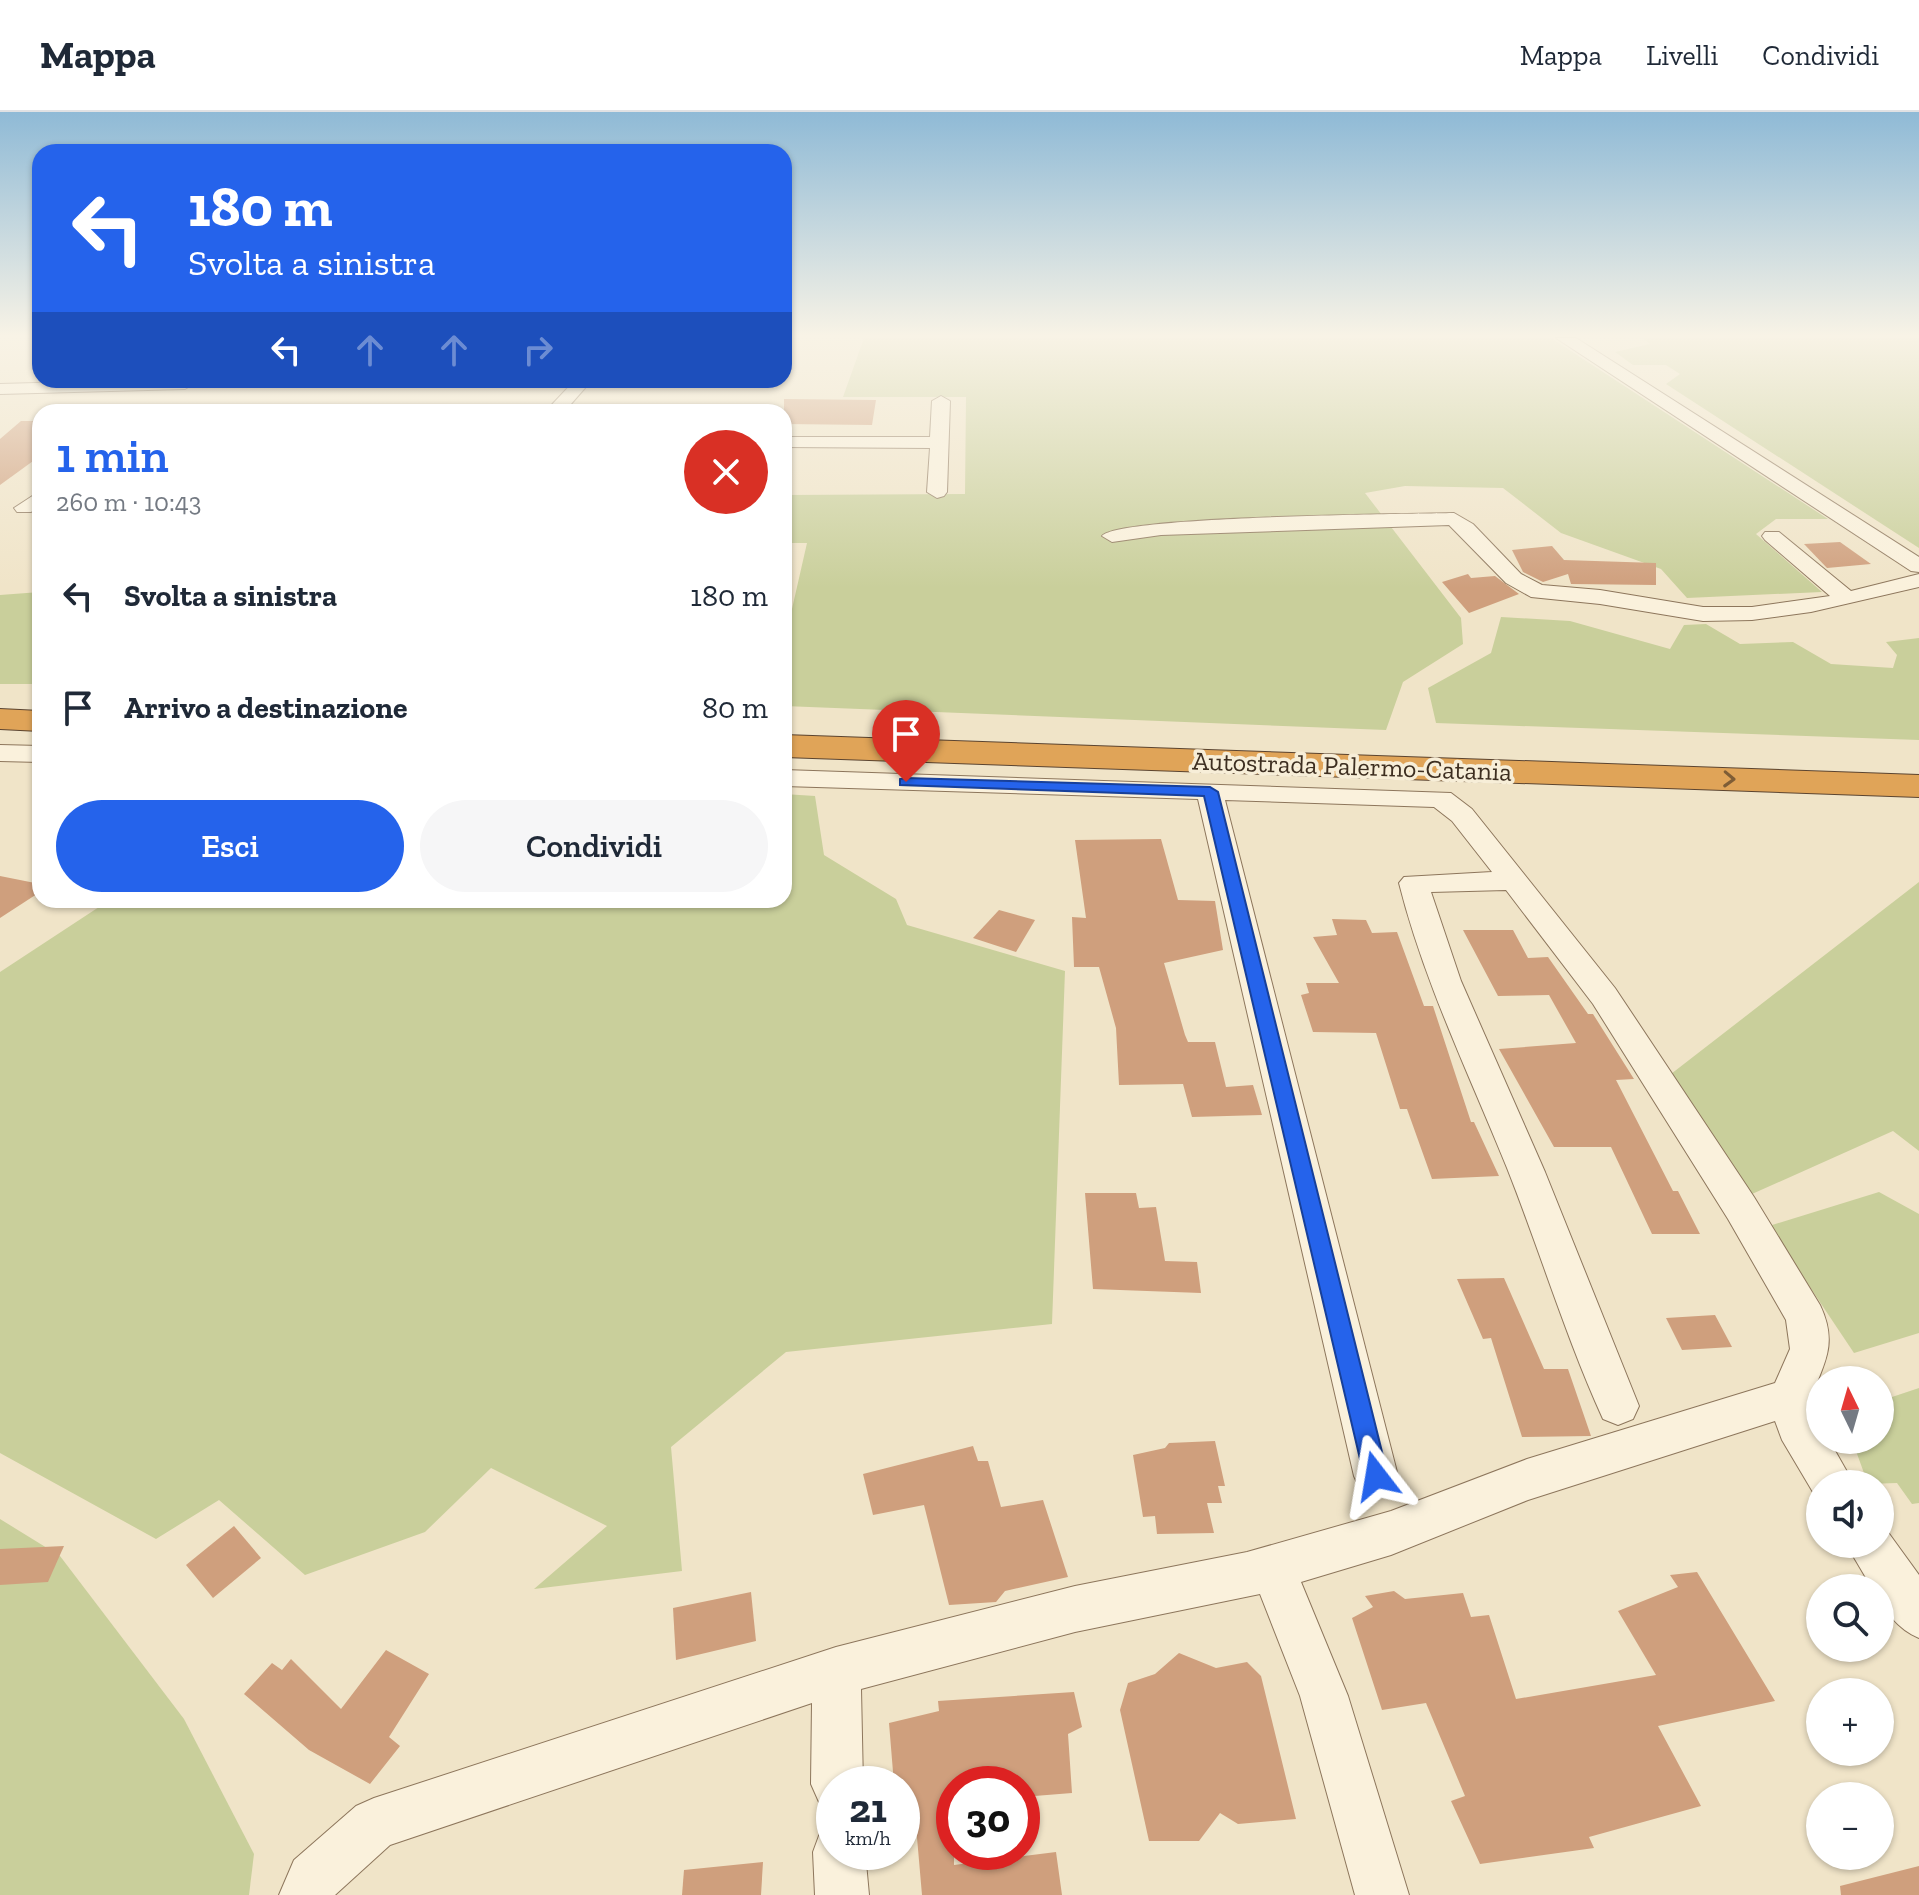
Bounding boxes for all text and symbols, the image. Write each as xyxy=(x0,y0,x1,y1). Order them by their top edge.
text: Mappa xyxy=(40,32,156,78)
text: Mappa xyxy=(1520,39,1602,72)
text: Livelli xyxy=(1646,39,1718,72)
text: Condividi xyxy=(1762,39,1879,72)
text: 180 m xyxy=(188,173,333,240)
icon: left xyxy=(56,176,160,280)
text: Svolta a sinistra xyxy=(188,241,435,284)
icon: left xyxy=(264,328,308,372)
icon: ahead xyxy=(348,328,392,372)
icon: ahead xyxy=(432,328,476,372)
icon: right xyxy=(516,328,560,372)
text: 1 min xyxy=(56,427,169,484)
button: close xyxy=(684,430,768,514)
text: 260 m · 10:43 xyxy=(56,486,202,518)
icon: left xyxy=(56,574,100,618)
text: Svolta a sinistra xyxy=(124,578,337,614)
text: 180 m xyxy=(690,578,768,614)
icon: arrive xyxy=(56,686,100,730)
text: Arrivo a destinazione xyxy=(124,690,408,726)
text: 80 m xyxy=(702,690,768,726)
pin xyxy=(872,700,940,782)
icon: arrive xyxy=(884,712,928,756)
street label: Autostrada Palermo-Catania xyxy=(1192,744,1513,788)
one-way arrow xyxy=(1723,771,1736,788)
button: Esci xyxy=(56,800,404,892)
button: Condividi xyxy=(420,800,768,892)
north arrow xyxy=(1806,1366,1894,1454)
map controls xyxy=(1806,1366,1894,1870)
position arrow xyxy=(1334,1434,1418,1518)
button: sound xyxy=(1806,1470,1894,1558)
button: search xyxy=(1806,1574,1894,1662)
button: + xyxy=(1806,1678,1894,1766)
speed limit sign: 30 xyxy=(936,1766,1040,1870)
button: − xyxy=(1806,1782,1894,1870)
text: 21 xyxy=(849,1784,887,1832)
text: km/h xyxy=(845,1826,891,1850)

